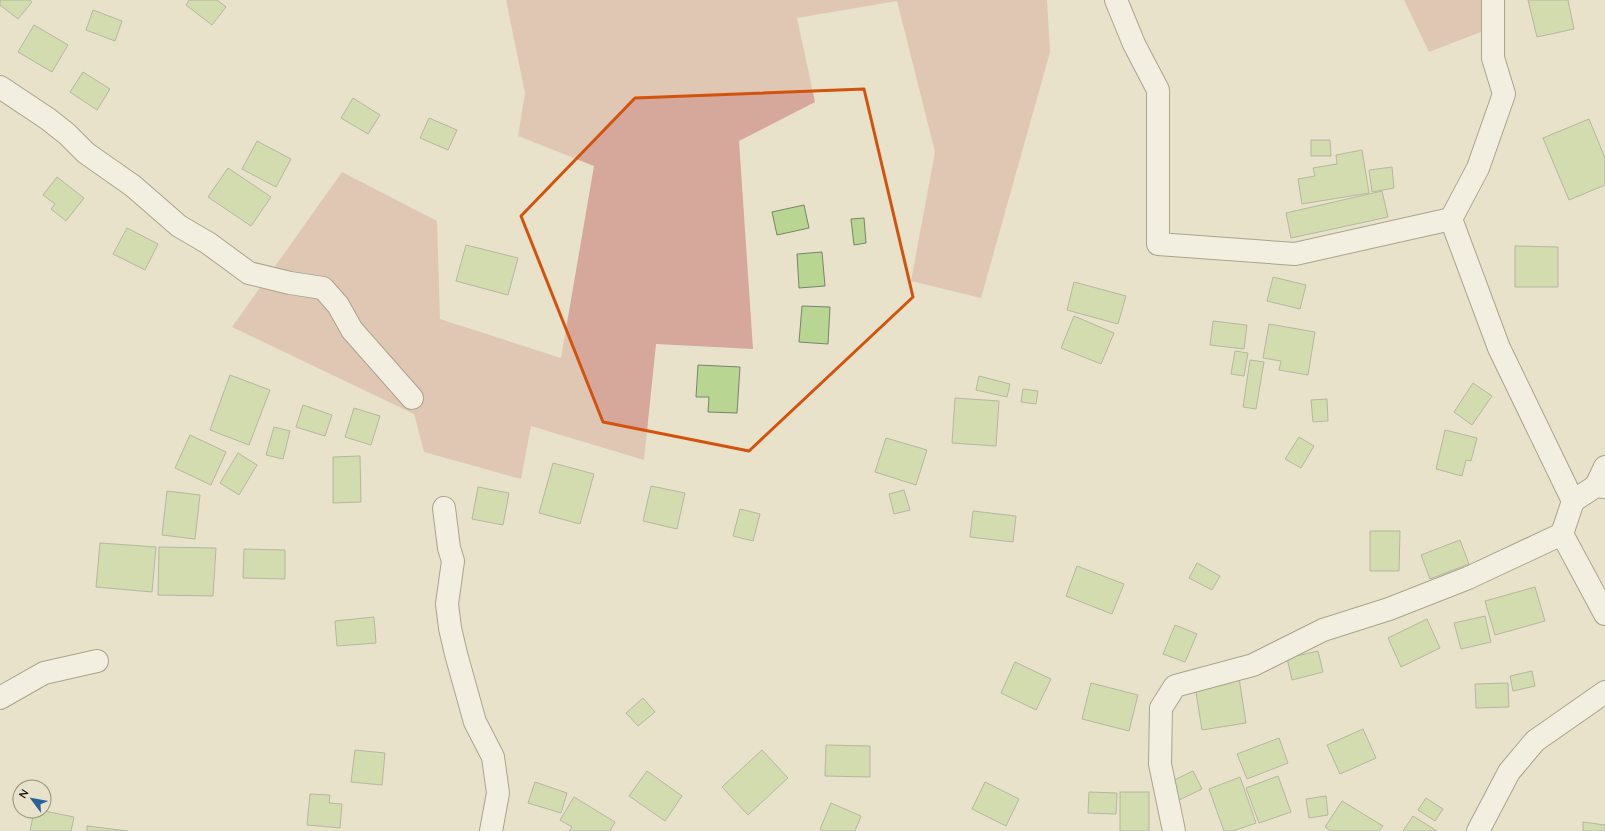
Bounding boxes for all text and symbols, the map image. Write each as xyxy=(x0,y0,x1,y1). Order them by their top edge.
north arrow xyxy=(12,779,52,819)
text: N xyxy=(15,787,32,801)

